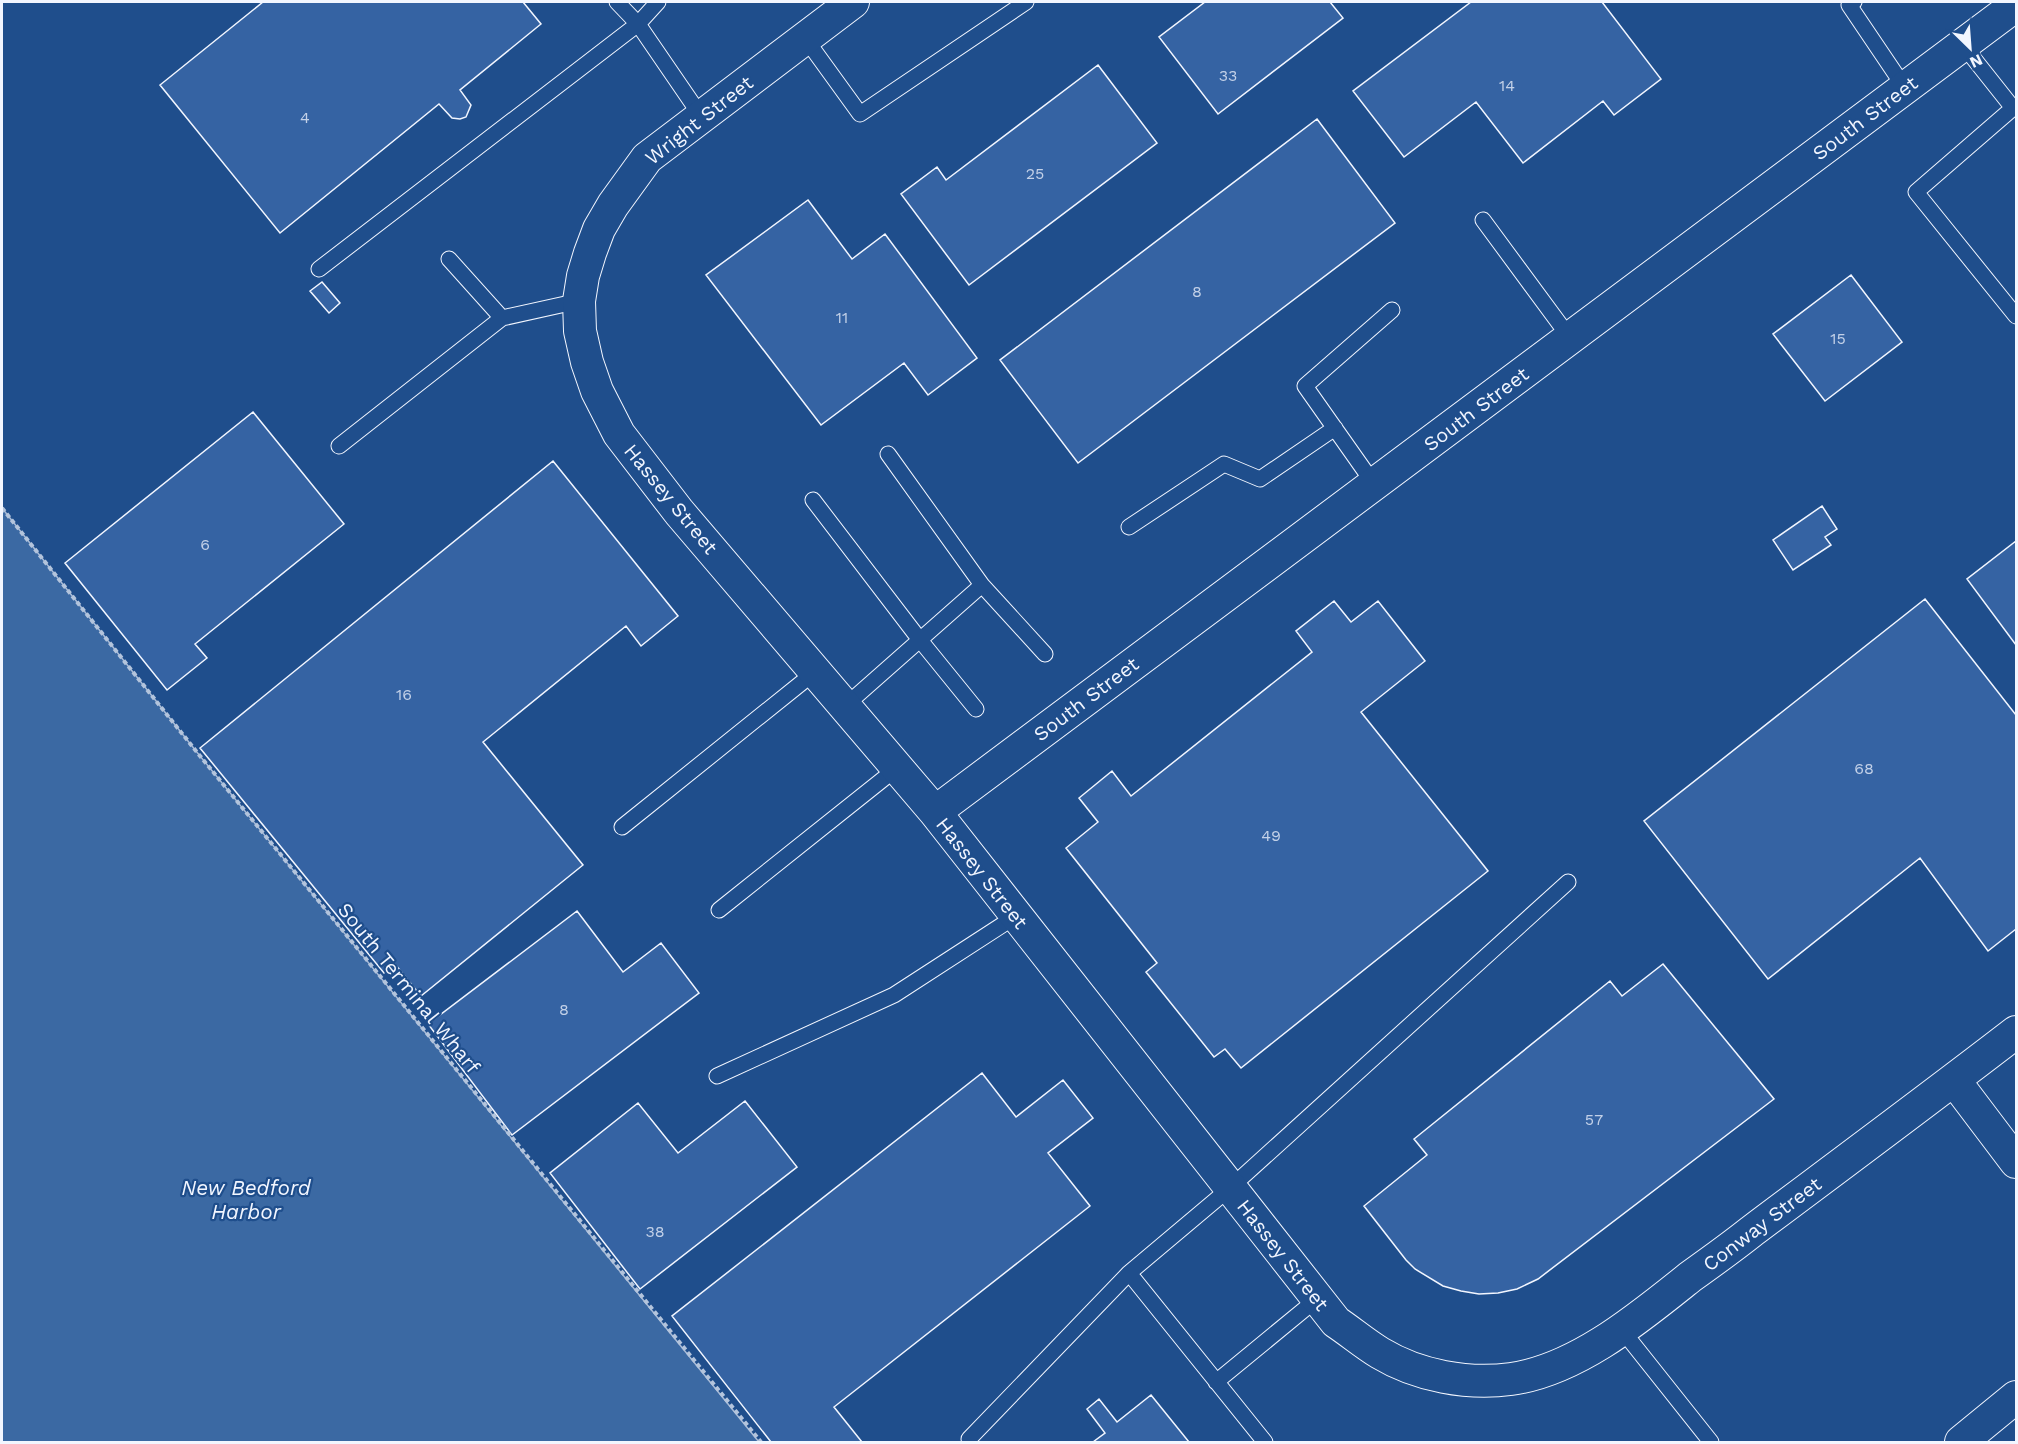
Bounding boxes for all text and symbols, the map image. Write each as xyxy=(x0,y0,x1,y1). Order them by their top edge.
north arrow xyxy=(1940,18,2000,78)
text: N xyxy=(1967,50,1986,72)
house number: 33 xyxy=(1219,66,1237,85)
street label: Wright Street xyxy=(640,70,758,170)
street label: South Street xyxy=(1808,70,1923,165)
house number: 14 xyxy=(1499,76,1515,95)
house number: 4 xyxy=(300,108,310,127)
house number: 25 xyxy=(1026,164,1044,183)
house number: 8 xyxy=(1192,282,1202,301)
house number: 11 xyxy=(836,308,848,327)
house number: 15 xyxy=(1830,329,1846,348)
street label: South Street xyxy=(1419,361,1534,456)
street label: Hassey Street xyxy=(619,439,723,559)
house number: 6 xyxy=(200,535,210,554)
street label: South Street xyxy=(1029,651,1144,746)
house number: 16 xyxy=(396,685,412,704)
house number: 68 xyxy=(1854,759,1874,778)
street label: Hassey Street xyxy=(931,812,1033,934)
house number: 49 xyxy=(1261,826,1281,845)
street label: South Terminal Wharf xyxy=(333,898,485,1078)
house number: 8 xyxy=(559,1000,569,1019)
house number: 57 xyxy=(1585,1110,1603,1129)
street label: Conway Street xyxy=(1698,1171,1826,1276)
water label: New Bedford Harbor xyxy=(181,1175,312,1224)
street label: Hassey Street xyxy=(1232,1194,1334,1316)
house number: 38 xyxy=(645,1222,665,1241)

